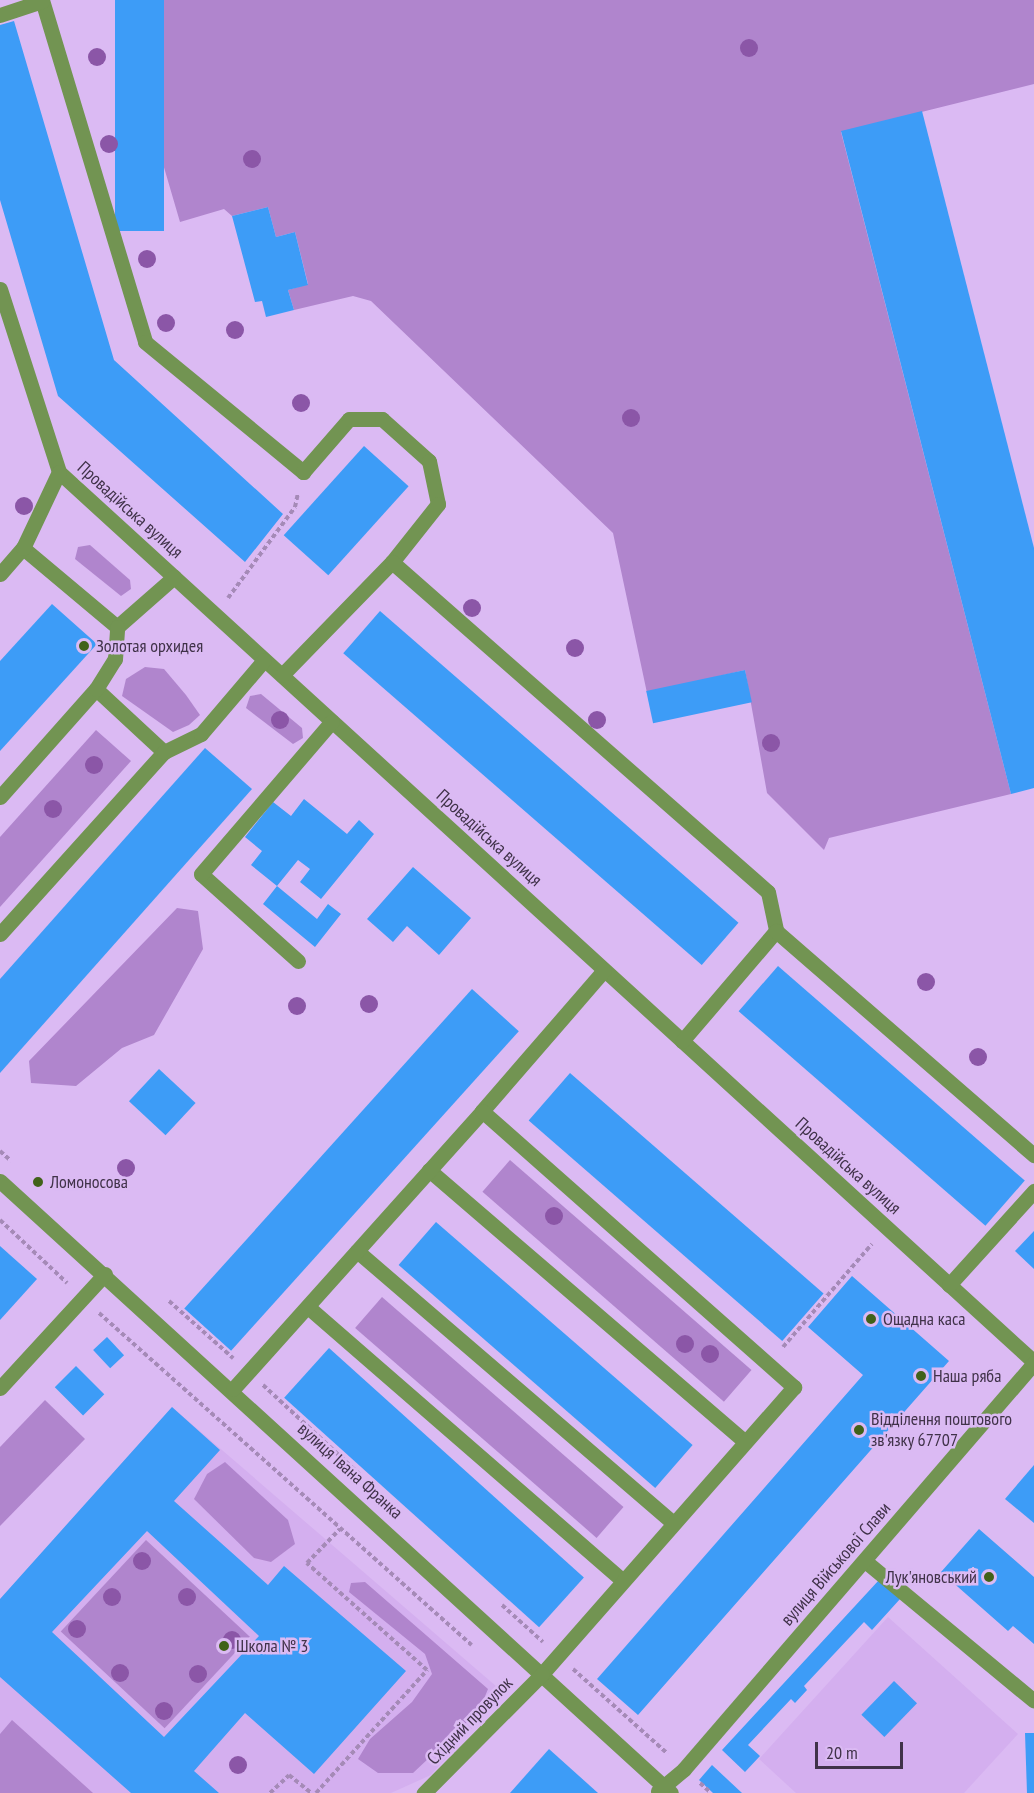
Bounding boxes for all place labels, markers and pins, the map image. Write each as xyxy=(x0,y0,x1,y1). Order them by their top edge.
place label: Золотая орхидея xyxy=(96,635,203,657)
marker: Золотая орхидея xyxy=(77,639,91,653)
place label: Ломоносова xyxy=(50,1171,128,1193)
marker: Ломоносова xyxy=(31,1175,45,1189)
place label: Ощадна каса xyxy=(883,1308,966,1330)
marker: Ощадна каса xyxy=(864,1312,878,1326)
place label: Наша ряба xyxy=(933,1365,1001,1387)
marker: Наша ряба xyxy=(914,1369,928,1383)
place label: Відділення поштового зв'язку 67707 xyxy=(871,1409,1012,1452)
marker: Відділення поштового зв'язку 67707 xyxy=(852,1423,866,1437)
place label: Лук'яновський xyxy=(886,1566,977,1588)
marker: Лук'яновський xyxy=(982,1570,996,1584)
place label: Школа № 3 xyxy=(236,1635,308,1657)
marker: Школа № 3 xyxy=(217,1639,231,1653)

